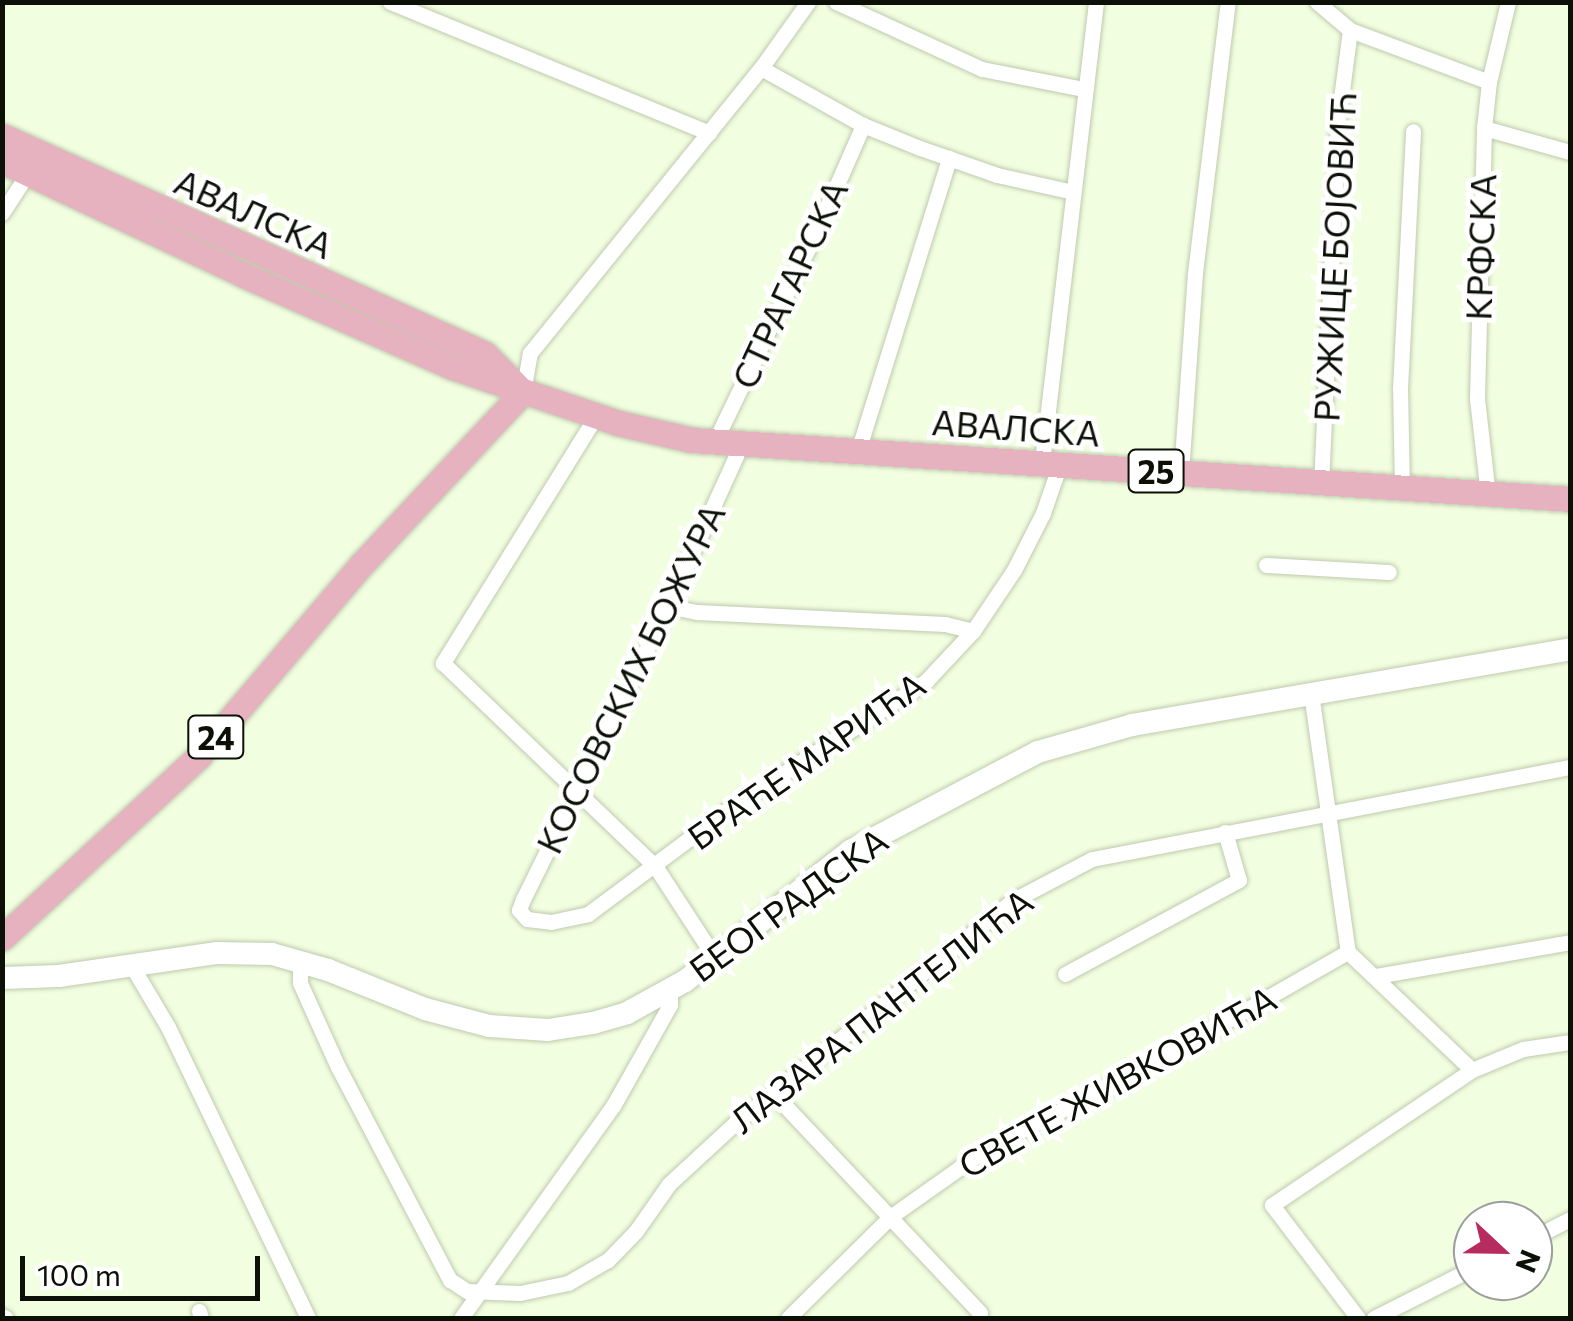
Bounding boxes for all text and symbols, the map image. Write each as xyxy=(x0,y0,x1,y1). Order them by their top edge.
street label: РУЖИЦЕ БОЈОВИЋ xyxy=(1304,91,1364,423)
street label: АВАЛСКА xyxy=(168,160,340,266)
street label: СТРАГАРСКА xyxy=(722,173,856,395)
street label: КРФСКА xyxy=(1456,173,1504,321)
street label: АВАЛСКА xyxy=(930,400,1102,454)
road number: 25 xyxy=(1126,444,1186,498)
street label: КОСОВСКИХ БОЖУРА xyxy=(527,496,733,860)
street label: БРАЋЕ МАРИЋА xyxy=(679,662,933,858)
road number: 24 xyxy=(186,710,246,764)
street label: БЕОГРАДСКА xyxy=(681,818,895,990)
street label: ЛАЗАРА ПАНТЕЛИЋА xyxy=(722,879,1040,1141)
street label: СВЕТЕ ЖИВКОВИЋА xyxy=(951,976,1283,1186)
north arrow xyxy=(1453,1201,1553,1301)
scale bar xyxy=(25,1236,265,1298)
text: N xyxy=(1509,1245,1549,1278)
text: 100 m xyxy=(37,1255,121,1292)

